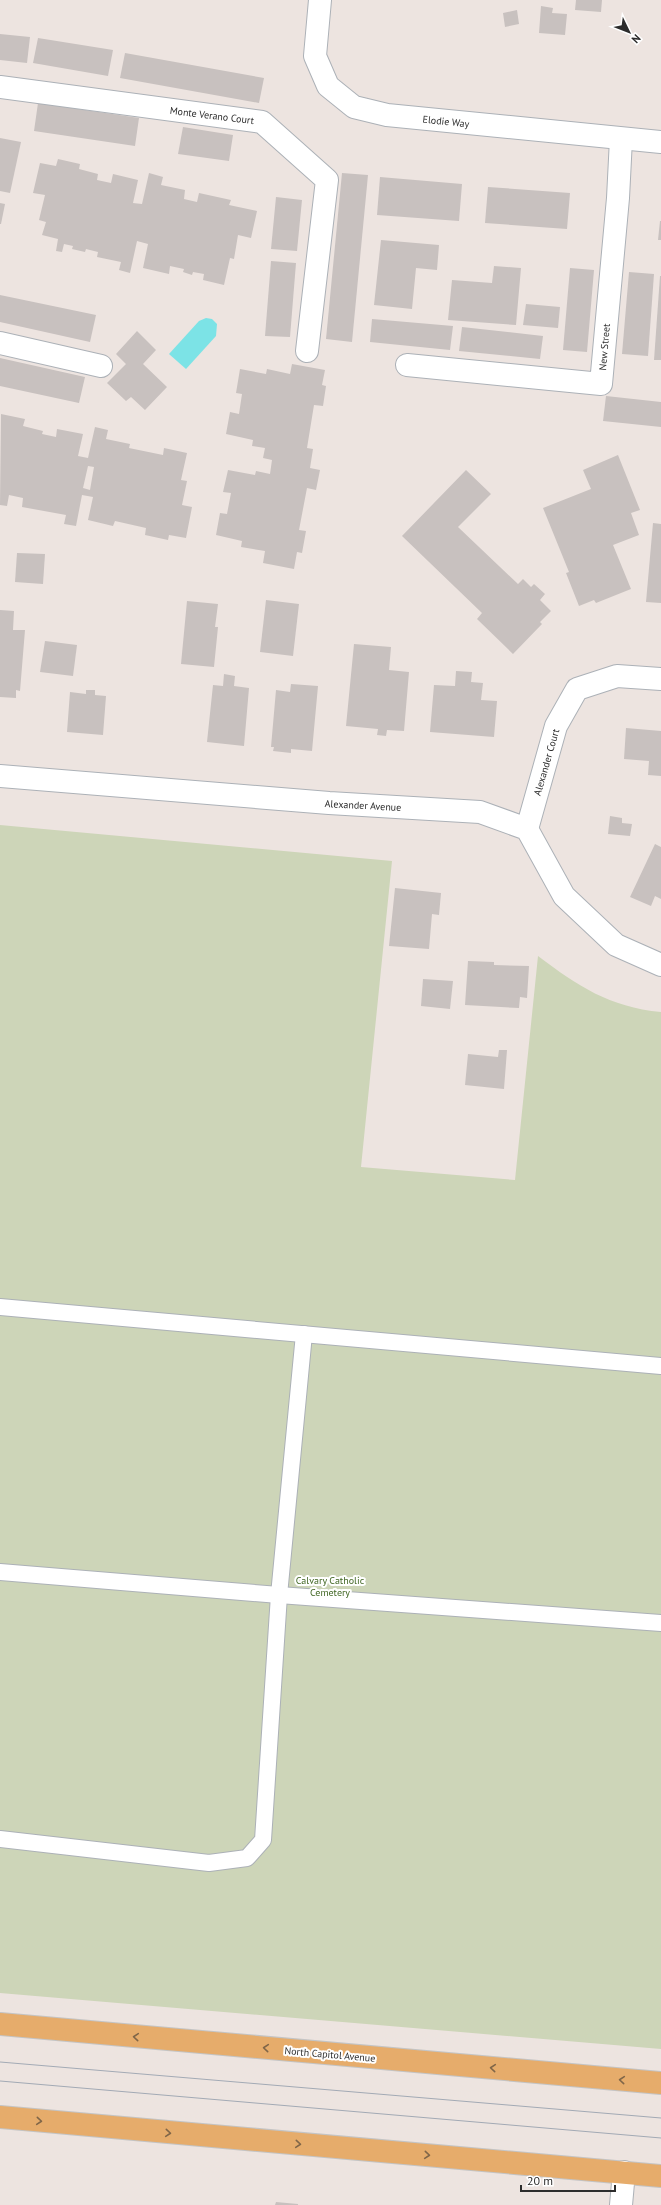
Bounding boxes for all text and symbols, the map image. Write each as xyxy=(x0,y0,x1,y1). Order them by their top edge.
north arrow xyxy=(609,12,649,52)
text: N xyxy=(629,31,644,46)
street label: Monte Verano Court xyxy=(169,104,255,127)
street label: Elodie Way xyxy=(422,113,470,130)
street label: New Street xyxy=(596,322,613,371)
street label: Alexander Court xyxy=(531,727,562,797)
street label: Alexander Avenue xyxy=(324,797,402,814)
park label: Calvary Catholic Cemetery xyxy=(296,1574,365,1599)
one-way arrow xyxy=(133,2032,139,2041)
one-way arrow xyxy=(263,2044,269,2053)
street label: North Capitol Avenue xyxy=(284,2044,376,2065)
one-way arrow xyxy=(490,2064,496,2073)
one-way arrow xyxy=(619,2075,625,2084)
one-way arrow xyxy=(36,2116,42,2125)
one-way arrow xyxy=(165,2129,171,2138)
one-way arrow xyxy=(295,2140,301,2149)
one-way arrow xyxy=(424,2151,430,2160)
scale bar xyxy=(521,2167,615,2193)
text: 20 m xyxy=(527,2173,553,2188)

